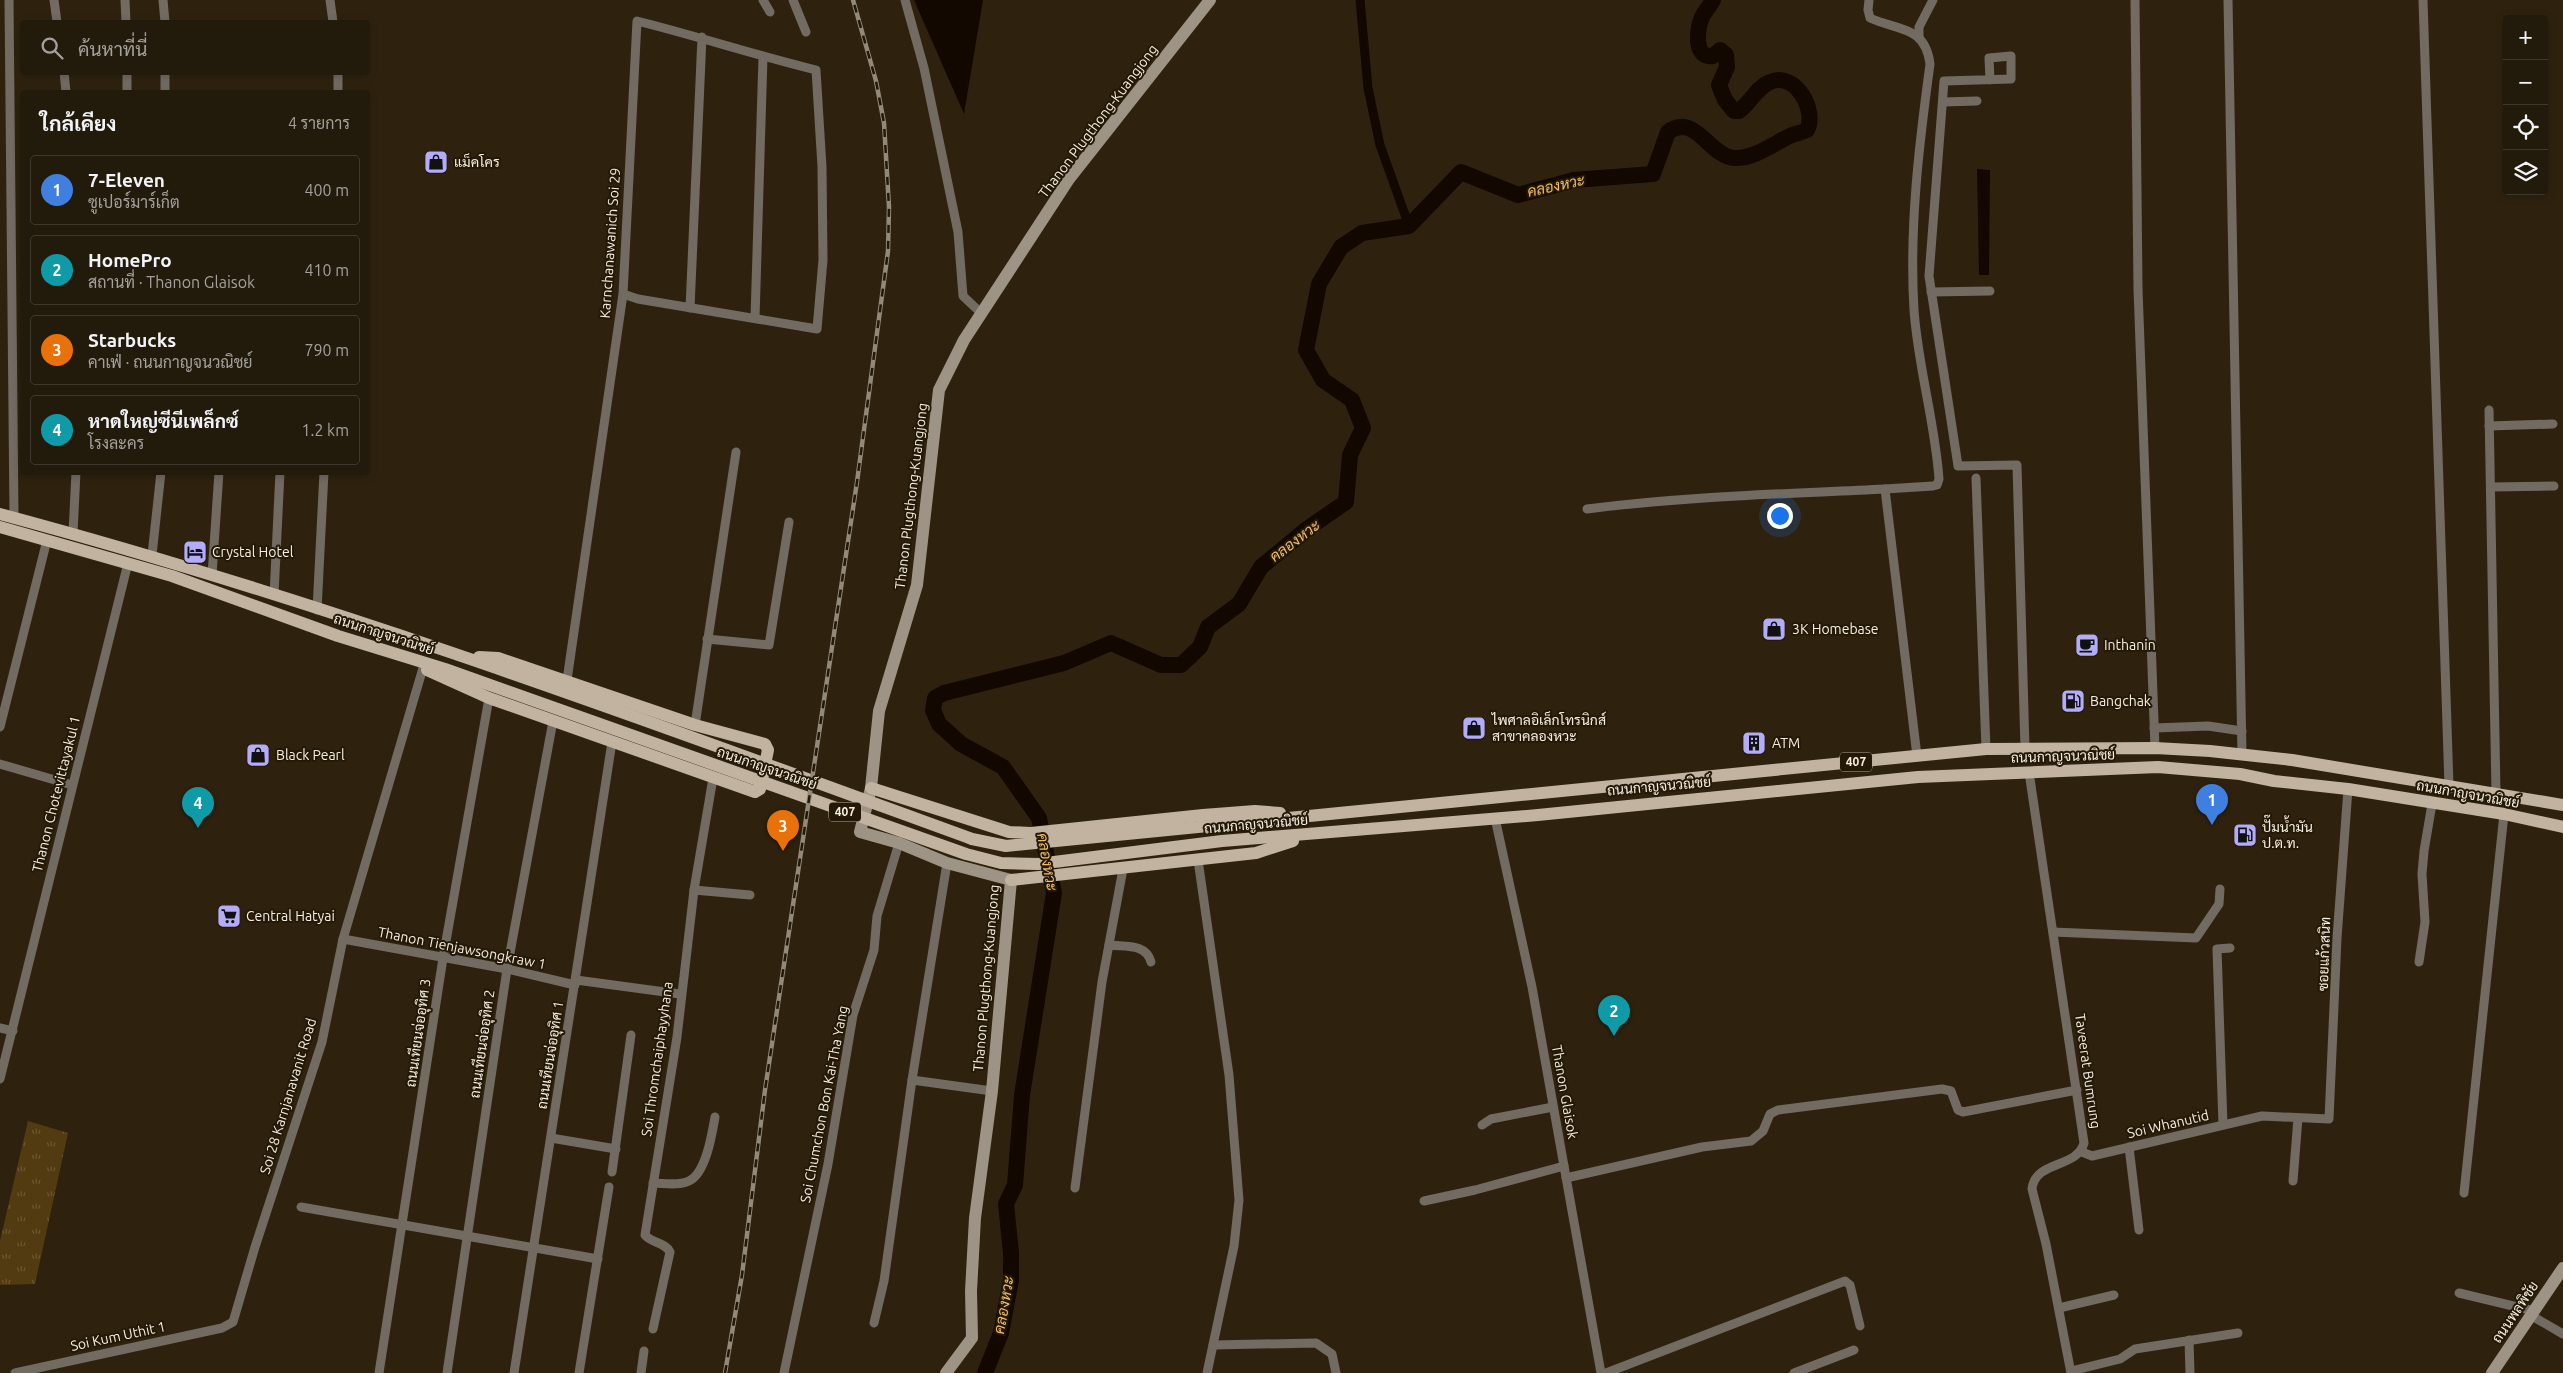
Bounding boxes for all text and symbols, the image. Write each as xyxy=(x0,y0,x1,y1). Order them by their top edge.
map controls xyxy=(2503,15,2548,195)
button: + xyxy=(2503,15,2548,60)
search box xyxy=(20,20,370,75)
icon: search xyxy=(38,34,66,62)
text: ค้นหาที่นี่ xyxy=(78,38,147,60)
street label: Thanon Plugthong-Kuangjong xyxy=(1035,41,1161,201)
button: − xyxy=(2503,60,2548,105)
button: locate xyxy=(2503,105,2548,150)
text: ใกล้เคียง xyxy=(40,111,116,135)
text: 4 รายการ xyxy=(288,114,350,132)
shop icon: แม็คโคร xyxy=(423,149,449,175)
button: layers xyxy=(2503,150,2548,195)
place label: แม็คโคร xyxy=(454,153,500,170)
street label: Karnchanawanich Soi 29 xyxy=(597,167,623,319)
text: 7-Eleven xyxy=(88,169,165,191)
water label: คลองหวะ xyxy=(1525,171,1586,200)
text: 1 xyxy=(52,181,62,199)
text: 400 m xyxy=(304,181,349,199)
text: ซูเปอร์มาร์เก็ต xyxy=(88,193,180,211)
text: HomePro xyxy=(88,249,172,271)
text: 2 xyxy=(52,261,62,279)
text: 410 m xyxy=(304,261,349,279)
text: สถานที่ · Thanon Glaisok xyxy=(88,273,255,291)
text: Starbucks xyxy=(88,329,176,351)
text: 3 xyxy=(52,341,62,359)
text: 790 m xyxy=(304,341,349,359)
text: คาเฟ่ · ถนนกาญจนวณิชย์ xyxy=(88,353,253,371)
street label: Thanon Plugthong-Kuangjong xyxy=(892,402,930,590)
text: หาดใหญ่ซีนีเพล็กซ์ xyxy=(88,410,239,432)
text: 4 xyxy=(52,421,62,439)
text: 1.2 km xyxy=(301,421,349,439)
text: โรงละคร xyxy=(88,434,144,452)
your location xyxy=(1767,503,1793,529)
water label: คลองหวะ xyxy=(1266,516,1323,565)
hotel icon: Crystal Hotel xyxy=(182,539,208,565)
place label: Crystal Hotel xyxy=(212,544,294,560)
street label: ถนนกาญจนวณิชย์ xyxy=(332,609,436,659)
shop icon: 3K Homebase xyxy=(1761,616,1787,642)
place label: 3K Homebase xyxy=(1792,621,1879,637)
cafe icon: Inthanin xyxy=(2074,632,2100,658)
place label: Inthanin xyxy=(2104,637,2156,653)
fuel station icon: Bangchak xyxy=(2060,688,2086,714)
place label: Bangchak xyxy=(2090,693,2151,709)
place label: ไพศาลอิเล็กโทรนิกส์ สาขาคลองหวะ xyxy=(1491,711,1606,744)
street label: Thanon Chotevittayakul 1 xyxy=(29,714,83,874)
shop icon: ไพศาลอิเล็กโทรนิกส์ สาขาคลองหวะ xyxy=(1461,715,1487,741)
building icon: ATM xyxy=(1741,730,1767,756)
place label: ATM xyxy=(1772,735,1800,751)
shop icon: Black Pearl xyxy=(245,742,271,768)
street label: ถนนกาญจนวณิชย์ xyxy=(715,742,819,794)
street label: ถนนกาญจนวณิชย์ xyxy=(2010,745,2116,767)
place label: Black Pearl xyxy=(276,747,345,763)
road number: 407 xyxy=(1840,752,1872,772)
street label: ถนนกาญจนวณิชย์ xyxy=(1606,772,1712,800)
street label: ถนนกาญจนวณิชย์ xyxy=(2415,776,2521,812)
pin: 1 xyxy=(2196,784,2228,825)
pin: 4 xyxy=(182,787,214,828)
road number: 407 xyxy=(829,802,861,822)
pin: 3 xyxy=(767,810,799,851)
street label: ถนนกาญจนวณิชย์ xyxy=(1203,810,1309,838)
place label: ปั๊มน้ำมัน ป.ต.ท. xyxy=(2262,814,2313,851)
fuel station icon: ปั๊มน้ำมัน ป.ต.ท. xyxy=(2232,822,2258,848)
water label: คลองหวะ xyxy=(1034,832,1061,892)
street label: Thanon Plugthong-Kuangjong xyxy=(970,884,1002,1072)
supermarket icon: Central Hatyai xyxy=(216,903,242,929)
place label: Central Hatyai xyxy=(246,908,335,924)
street label: ซอยแก้วสนิท xyxy=(2314,916,2333,991)
street label: Thanon Tienjawsongkraw 1 xyxy=(377,924,547,972)
street label: ถนนเทียนจ่ออุทิศ 3 xyxy=(401,978,436,1089)
street label: Soi Thromchaiphayyhana xyxy=(638,981,676,1137)
street label: ถนนเทียนจ่ออุทิศ 2 xyxy=(465,989,500,1100)
pin: 2 xyxy=(1598,995,1630,1036)
street label: ถนนเทียนจ่ออุทิศ 1 xyxy=(533,1000,568,1111)
street label: Soi Chumchon Bon Kai-Tha Yang xyxy=(797,1004,851,1204)
street label: Taveerat Bumrung xyxy=(2072,1012,2104,1130)
street label: Soi 28 Karnjanavanit Road xyxy=(257,1016,319,1176)
street label: Thanon Glaisok xyxy=(1549,1044,1581,1140)
street label: Soi Whanutid xyxy=(2126,1107,2210,1141)
water label: คลองหวะ xyxy=(990,1275,1017,1335)
street label: ถนนพลพิชัย xyxy=(2489,1278,2541,1346)
street label: Soi Kum Uthit 1 xyxy=(69,1318,167,1354)

